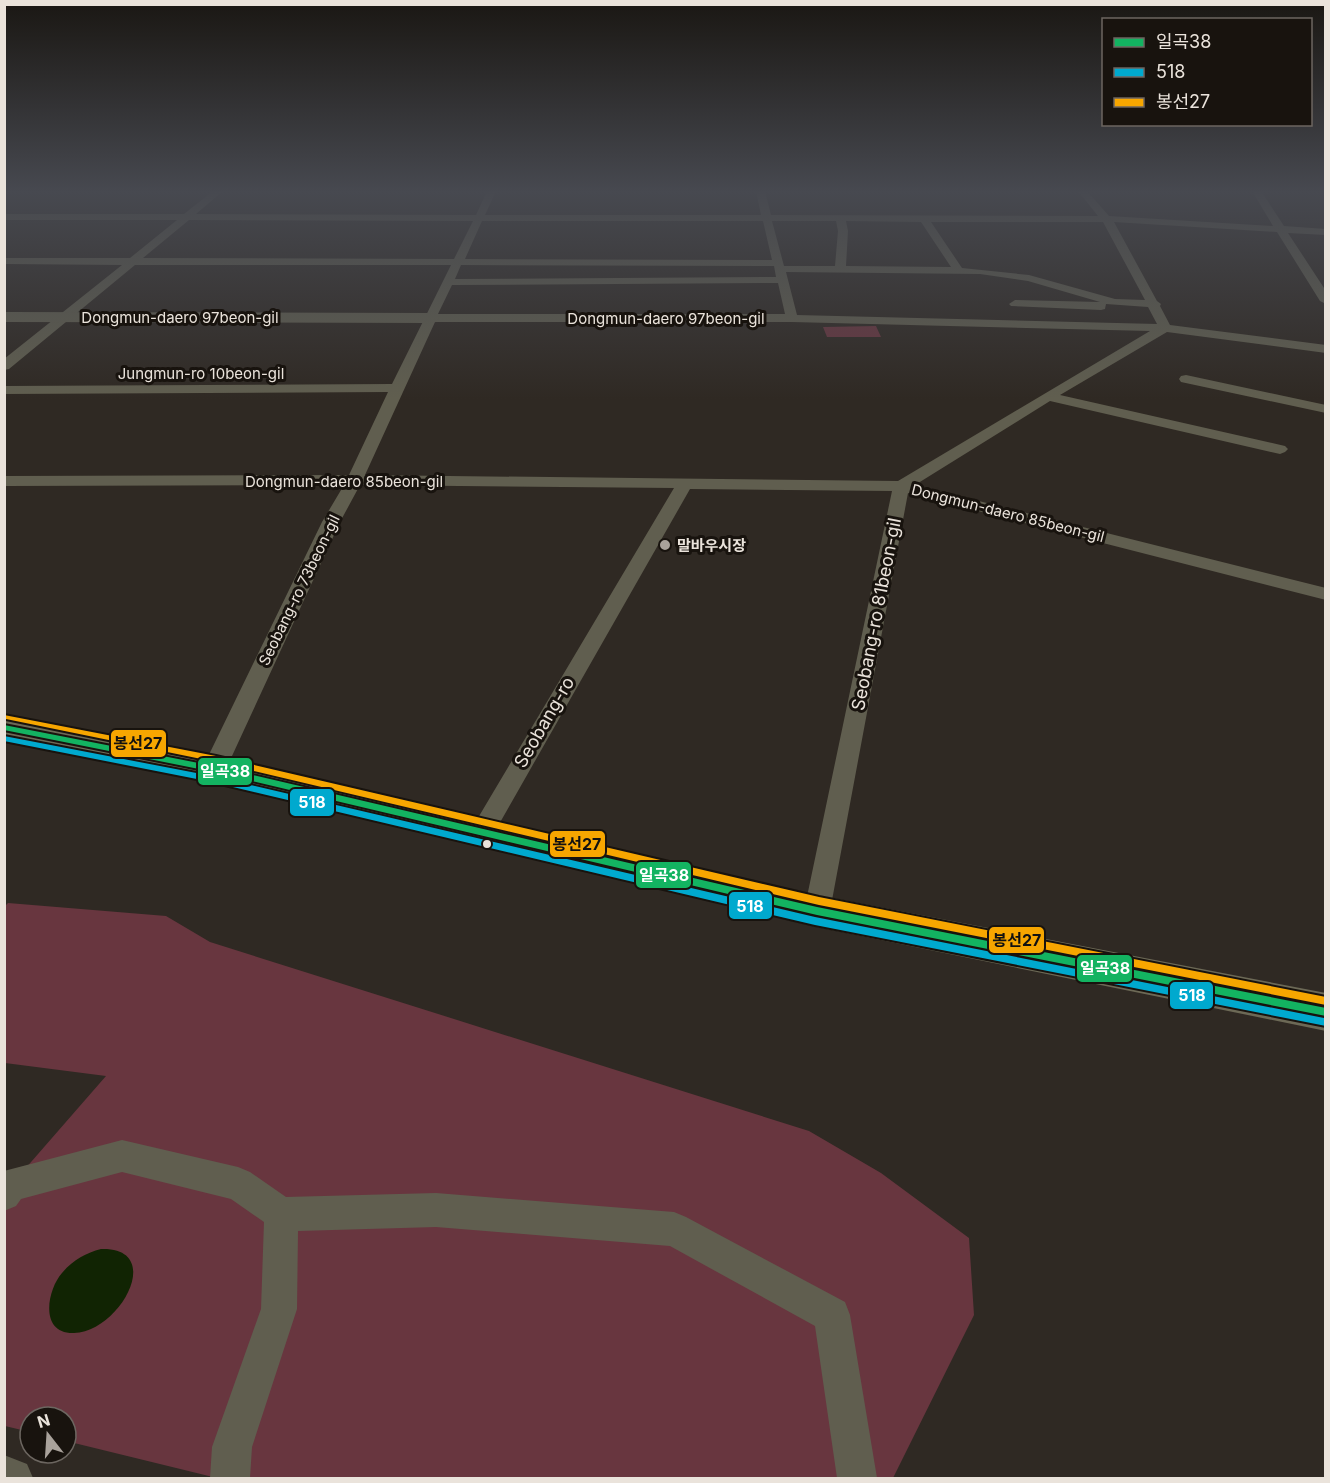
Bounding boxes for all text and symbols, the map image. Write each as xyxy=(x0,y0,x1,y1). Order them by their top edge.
legend xyxy=(1102,18,1312,126)
text: 일곡38 xyxy=(1156,31,1211,52)
text: 518 xyxy=(1156,61,1185,82)
text: 봉선27 xyxy=(1156,91,1210,112)
street label: Dongmun-daero 97beon-gil xyxy=(81,308,279,327)
street label: Dongmun-daero 97beon-gil xyxy=(567,309,765,328)
street label: Jungmun-ro 10beon-gil xyxy=(118,364,284,383)
street label: Dongmun-daero 85beon-gil xyxy=(245,472,443,491)
street label: Dongmun-daero 85beon-gil xyxy=(910,480,1106,546)
street label: Seobang-ro 73beon-gil xyxy=(254,512,344,668)
street label: Seobang-ro 81beon-gil xyxy=(847,516,905,712)
place label: 말바우시장 xyxy=(677,536,746,555)
marker: 말바우시장 xyxy=(658,538,672,552)
street label: Seobang-ro xyxy=(510,673,578,771)
line badge: 봉선27 xyxy=(110,729,167,758)
text: 봉선27 xyxy=(114,733,162,753)
line badge: 일곡38 xyxy=(197,757,253,786)
text: 일곡38 xyxy=(200,761,250,781)
line badge: 518 xyxy=(289,788,335,817)
text: 518 xyxy=(298,792,326,812)
line badge: 봉선27 xyxy=(549,830,606,858)
text: 봉선27 xyxy=(553,834,601,854)
unlabelled marker xyxy=(481,838,493,850)
line badge: 일곡38 xyxy=(635,861,692,889)
text: 일곡38 xyxy=(639,865,689,885)
line badge: 518 xyxy=(728,891,773,920)
text: 518 xyxy=(736,896,764,916)
line badge: 봉선27 xyxy=(988,926,1045,954)
text: 봉선27 xyxy=(993,930,1041,950)
line badge: 일곡38 xyxy=(1076,954,1133,983)
text: 일곡38 xyxy=(1080,958,1130,978)
line badge: 518 xyxy=(1169,981,1214,1010)
text: 518 xyxy=(1178,985,1206,1005)
north arrow xyxy=(18,1405,78,1465)
text: N xyxy=(35,1409,52,1432)

